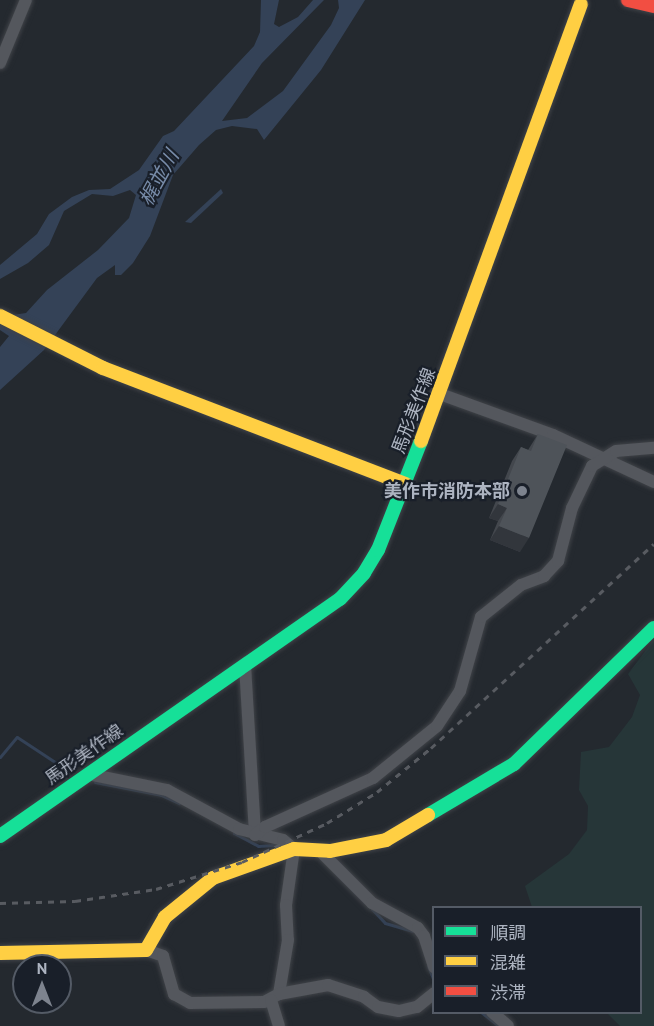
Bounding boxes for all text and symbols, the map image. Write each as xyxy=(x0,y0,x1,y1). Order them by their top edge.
water label: 梶並川 xyxy=(134,146,184,210)
street label: 馬形美作線 xyxy=(388,365,440,457)
place label: 美作市消防本部 xyxy=(384,480,510,502)
marker: 美作市消防本部 xyxy=(515,484,529,498)
street label: 馬形美作線 xyxy=(41,720,127,790)
legend xyxy=(432,906,642,1014)
text: 順調 xyxy=(490,921,526,944)
text: 混雑 xyxy=(490,951,526,974)
north arrow xyxy=(12,954,72,1014)
text: N xyxy=(37,958,47,978)
text: 渋滞 xyxy=(490,981,526,1004)

